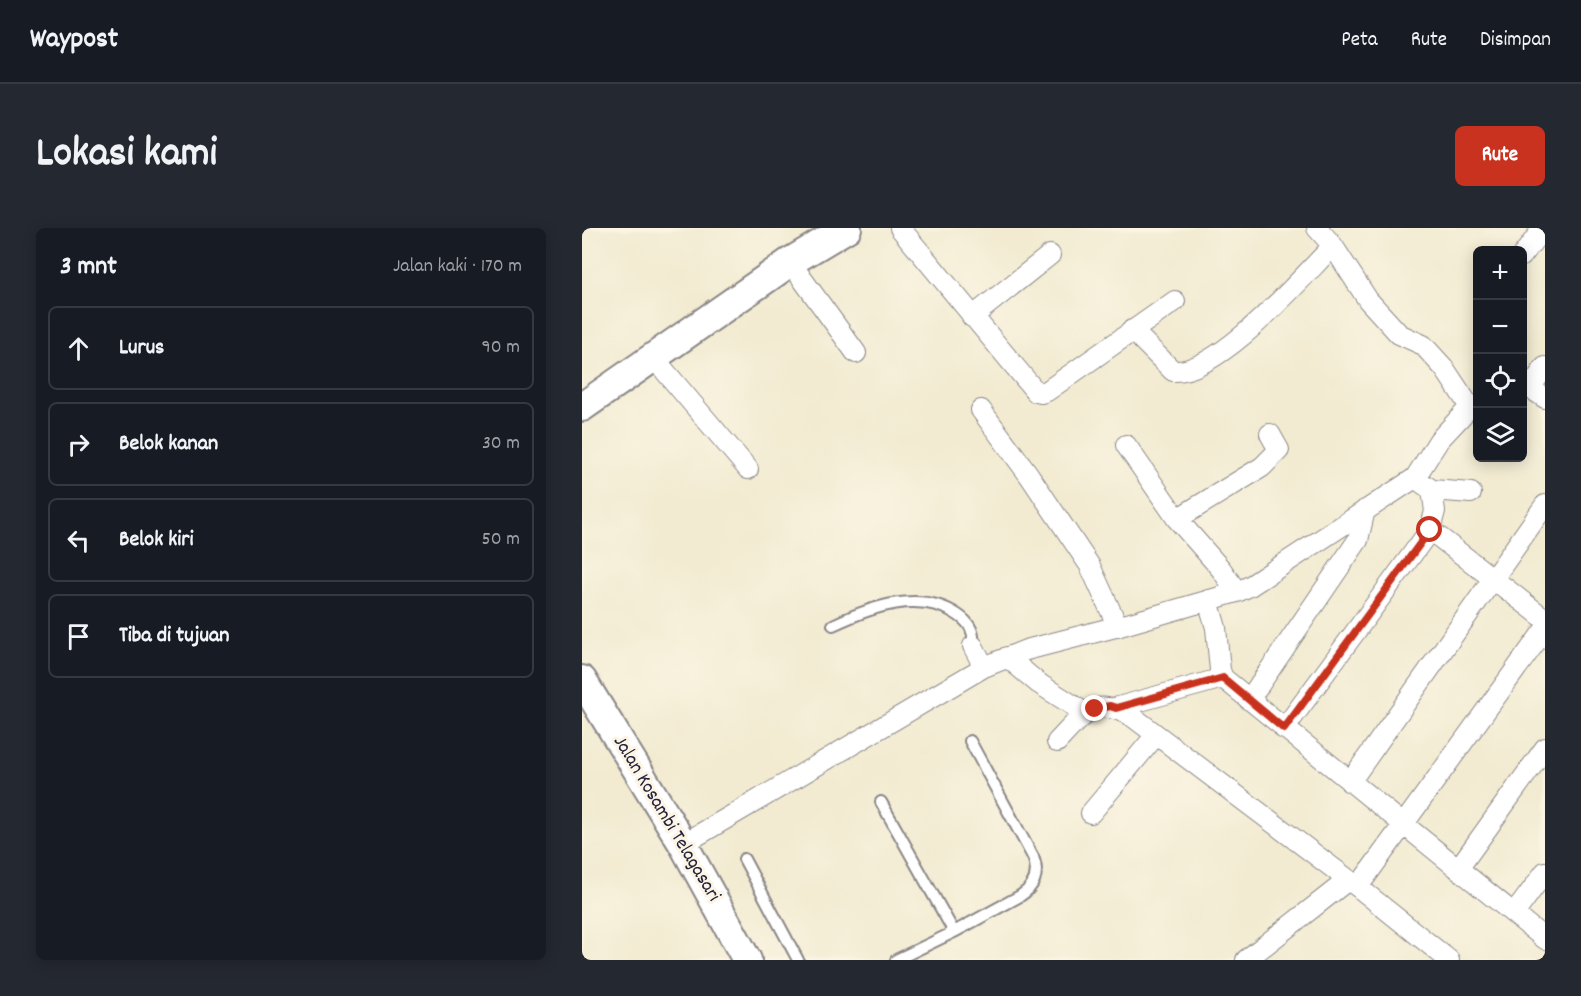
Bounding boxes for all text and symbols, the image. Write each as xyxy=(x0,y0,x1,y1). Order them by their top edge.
text: Waypost xyxy=(30,21,118,61)
text: Peta xyxy=(1341,26,1378,56)
text: Rute xyxy=(1411,26,1447,56)
text: Disimpan xyxy=(1480,26,1551,56)
text: Lokasi kami xyxy=(36,126,217,186)
button: Rute xyxy=(1455,126,1545,186)
map controls xyxy=(1473,246,1527,462)
button: + xyxy=(1473,246,1527,300)
text: 3 mnt xyxy=(60,249,117,286)
text: Jalan kaki · 170 m xyxy=(393,253,522,281)
button: − xyxy=(1473,300,1527,354)
icon: ahead xyxy=(62,332,95,365)
text: Lurus xyxy=(119,333,164,364)
text: 90 m xyxy=(482,334,520,362)
button: locate xyxy=(1473,354,1527,408)
button: layers xyxy=(1473,408,1527,462)
icon: right xyxy=(62,428,95,461)
text: Belok kanan xyxy=(119,429,218,460)
text: 30 m xyxy=(482,430,520,458)
route start xyxy=(1416,516,1442,542)
icon: left xyxy=(62,524,95,557)
text: Belok kiri xyxy=(119,525,193,556)
text: 50 m xyxy=(482,526,520,554)
icon: arrive xyxy=(62,620,95,653)
text: Tiba di tujuan xyxy=(119,621,229,652)
route end xyxy=(1081,695,1107,721)
street label: Jalan Kosambi Telagasari xyxy=(605,731,727,908)

